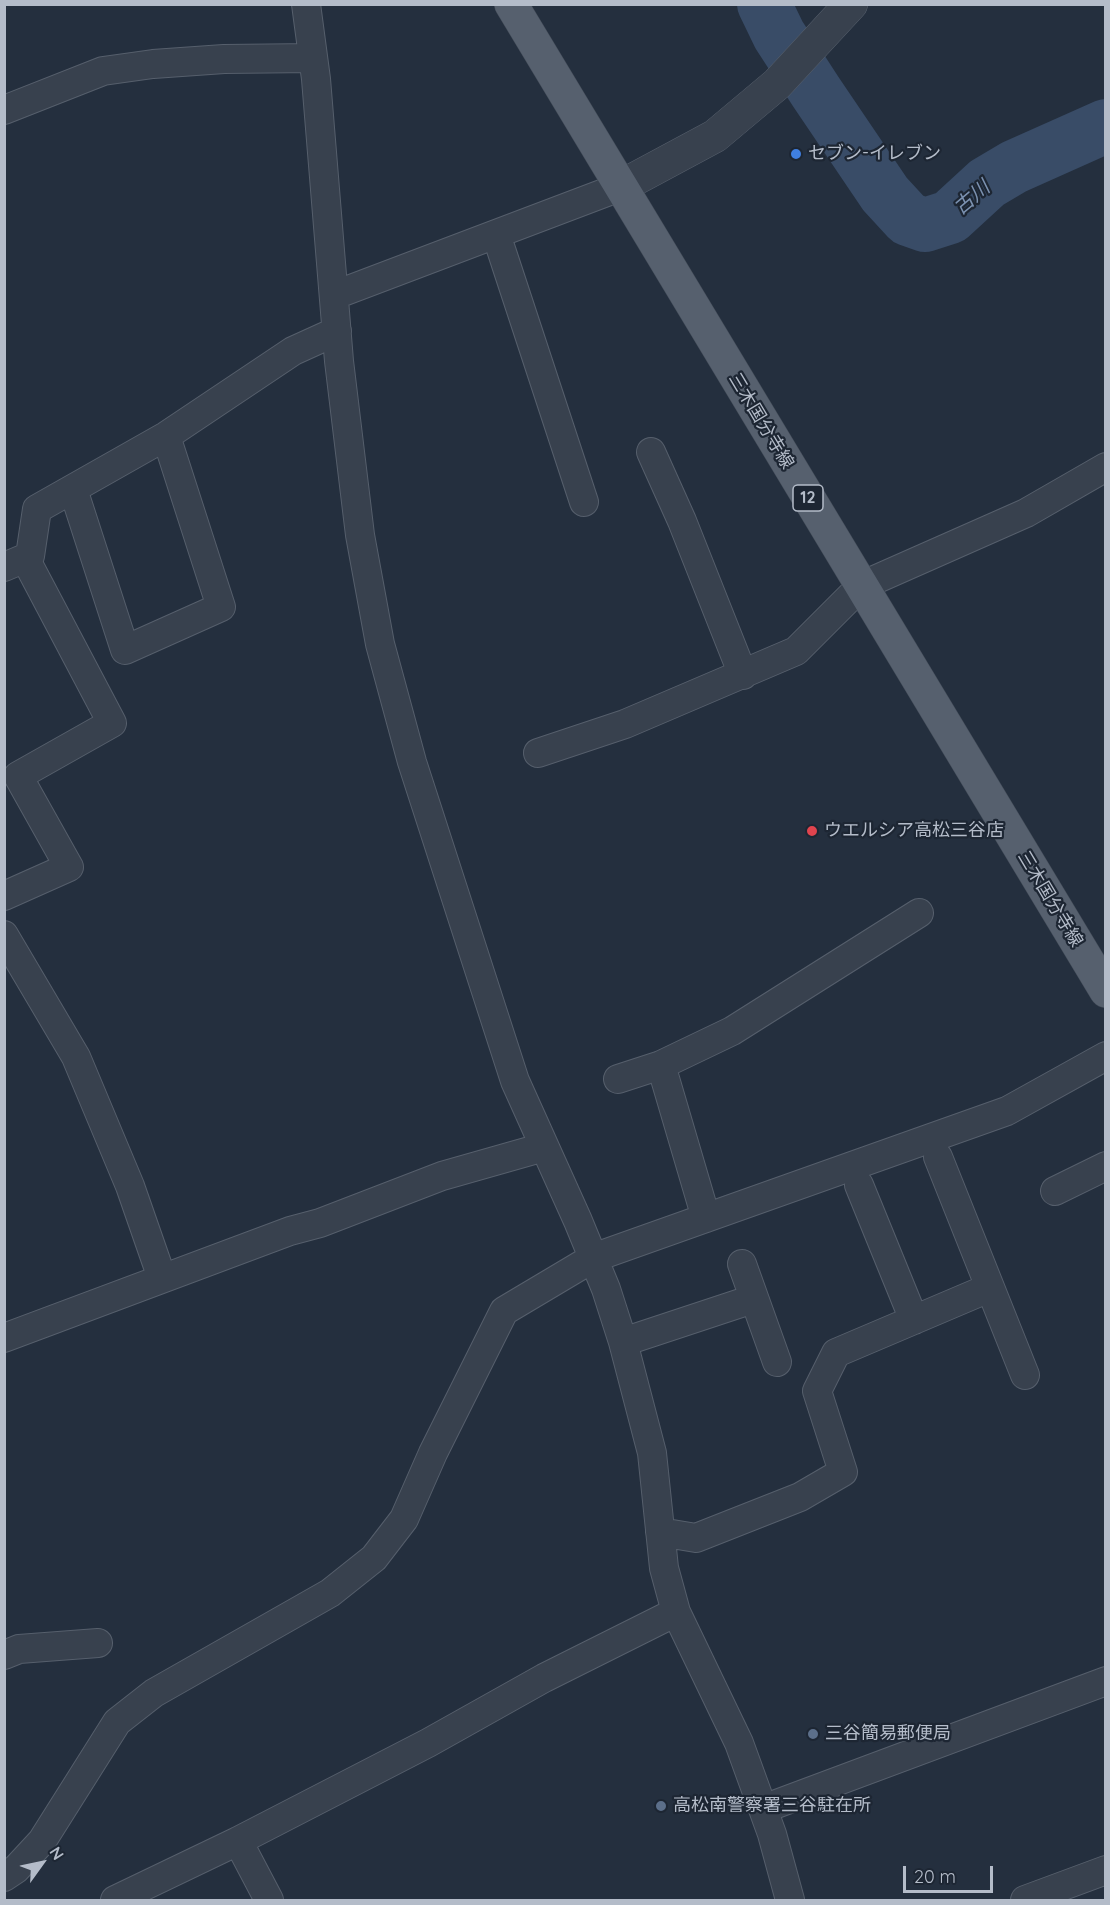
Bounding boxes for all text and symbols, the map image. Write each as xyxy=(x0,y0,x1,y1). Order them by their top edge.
place label: セブン-イレブン xyxy=(808,143,941,165)
marker: セブン-イレブン xyxy=(789,147,803,161)
water label: 古川 xyxy=(949,176,995,220)
street label: 三木国分寺線 xyxy=(724,369,798,473)
road number: 12 xyxy=(793,485,823,511)
place label: ウエルシア高松三谷店 xyxy=(824,820,1004,842)
marker: ウエルシア高松三谷店 xyxy=(805,824,819,838)
street label: 三木国分寺線 xyxy=(1013,847,1087,951)
place label: 三谷簡易郵便局 xyxy=(825,1723,951,1745)
marker: 三谷簡易郵便局 xyxy=(806,1727,820,1741)
place label: 高松南警察署三谷駐在所 xyxy=(673,1795,871,1817)
marker: 高松南警察署三谷駐在所 xyxy=(654,1799,668,1813)
north arrow xyxy=(12,1833,72,1893)
text: N xyxy=(46,1843,69,1864)
scale bar xyxy=(906,1854,996,1892)
text: 20 m xyxy=(914,1865,956,1888)

